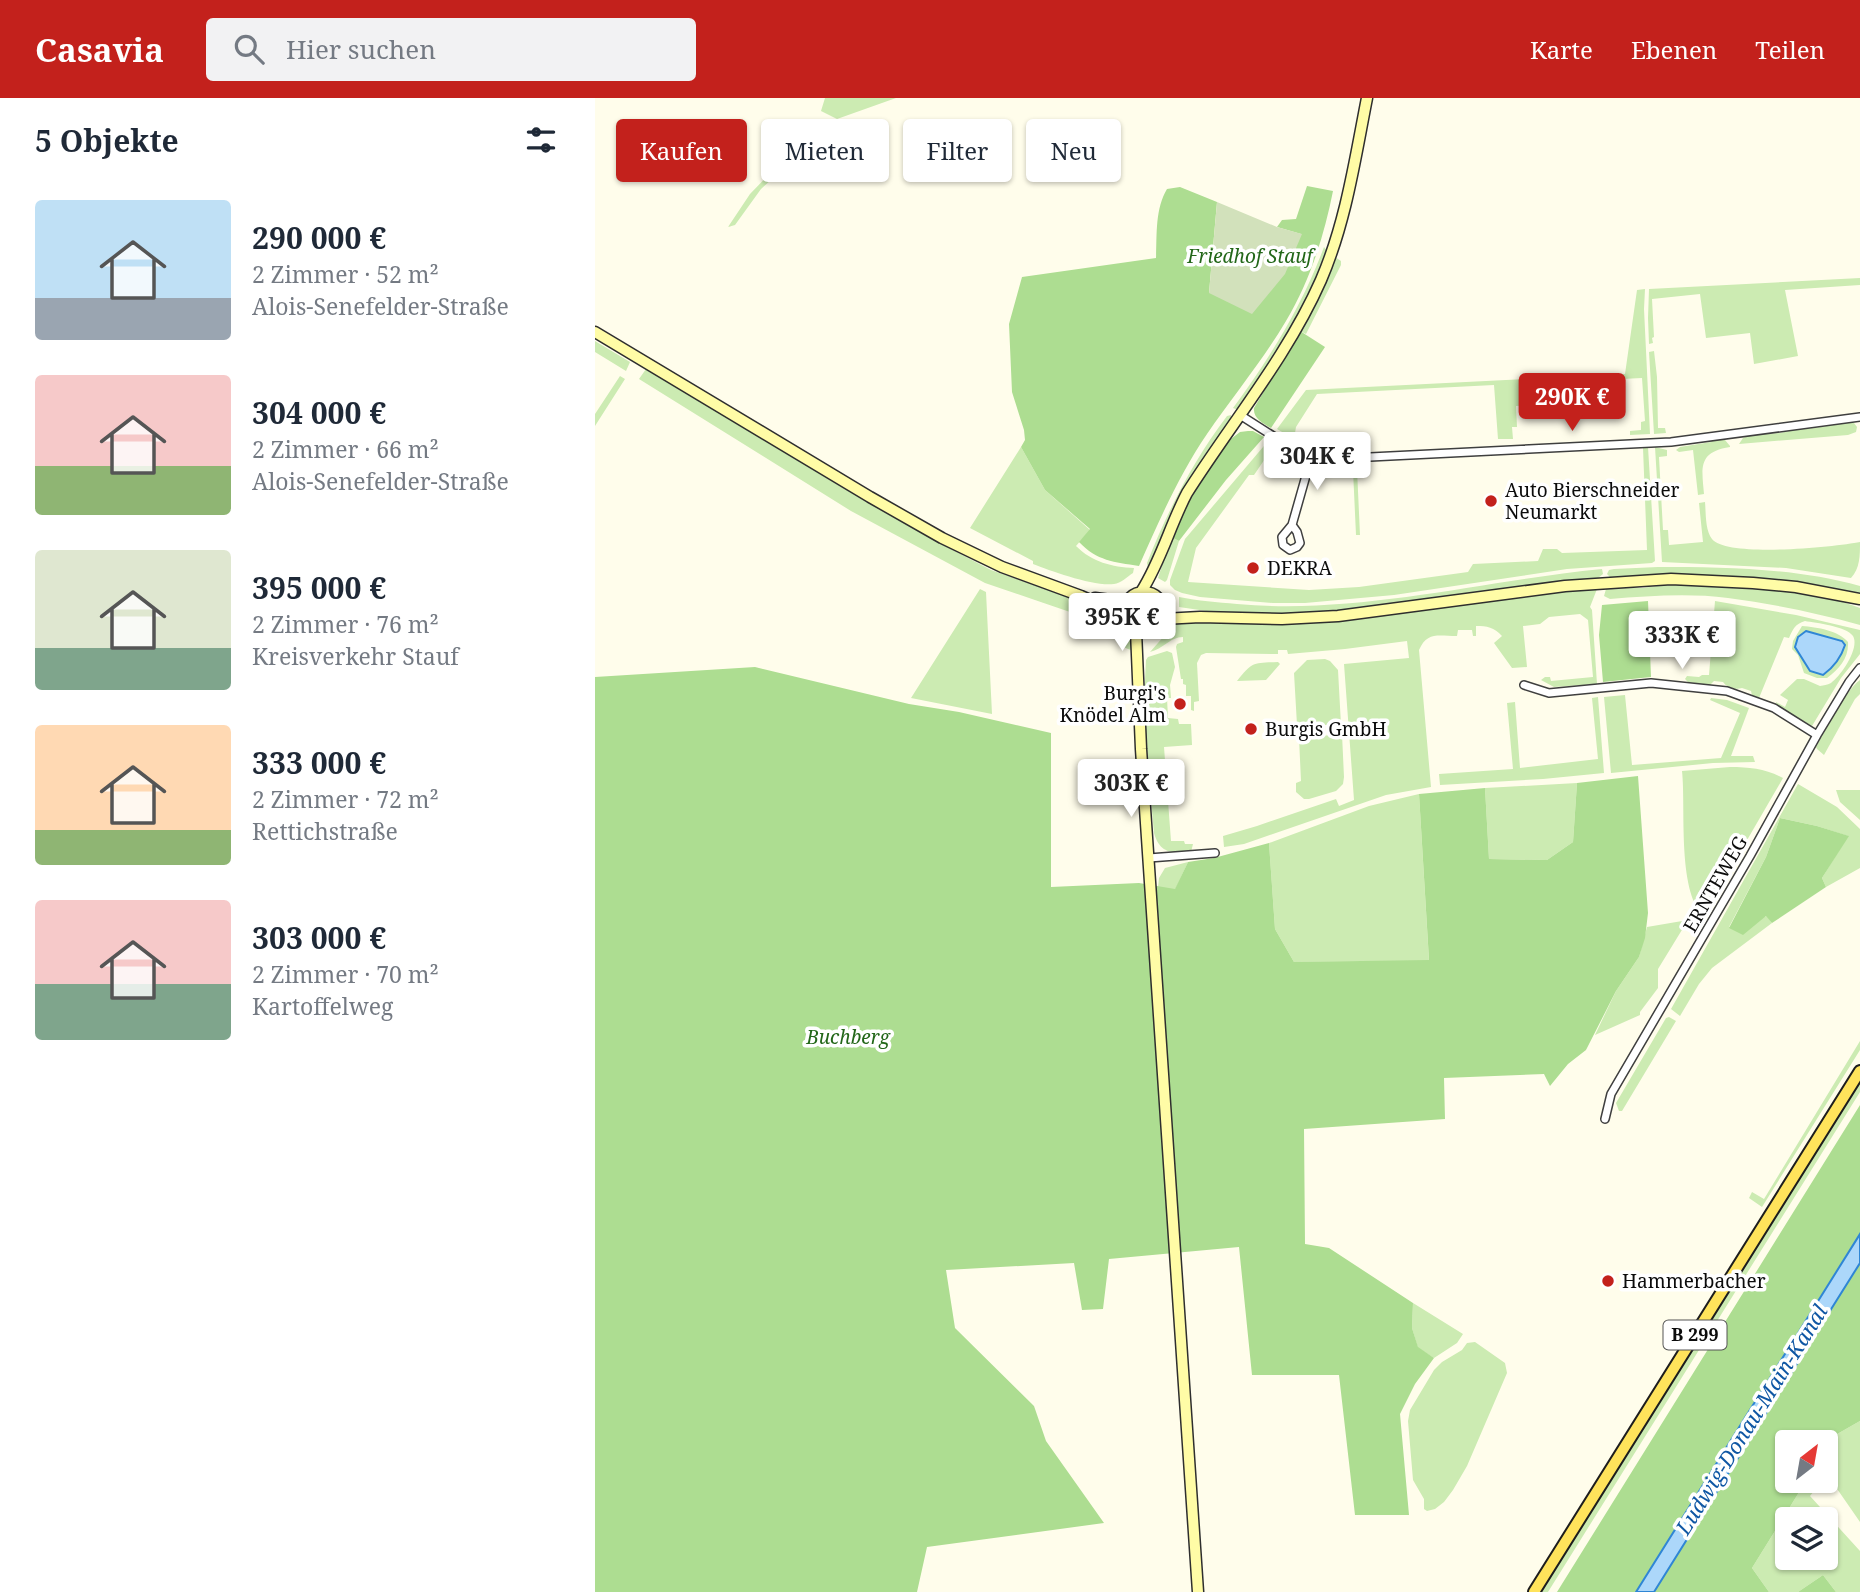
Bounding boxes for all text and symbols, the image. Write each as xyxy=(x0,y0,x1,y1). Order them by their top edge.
search box xyxy=(206,18,696,81)
text: Casavia xyxy=(35,27,164,72)
icon: search xyxy=(230,30,268,68)
text: Hier suchen xyxy=(286,31,436,67)
text: Karte xyxy=(1530,33,1593,66)
text: Ebenen xyxy=(1631,33,1717,66)
text: Teilen xyxy=(1755,33,1825,66)
chip: Kaufen xyxy=(616,119,747,182)
chip: Mieten xyxy=(761,119,889,182)
chip: Filter xyxy=(903,119,1012,182)
chip: Neu xyxy=(1026,119,1121,182)
text: 5 Objekte xyxy=(35,120,179,161)
icon: filters xyxy=(522,121,560,159)
text: 290 000 € xyxy=(252,217,386,258)
icon: home xyxy=(91,228,175,312)
park label: Friedhof Stauf xyxy=(1186,243,1317,269)
text: 2 Zimmer · 52 m² xyxy=(252,258,439,290)
text: Alois-Senefelder-Straße xyxy=(252,290,509,322)
pin: 290K € xyxy=(1515,374,1629,433)
text: 290K € xyxy=(1535,380,1609,412)
text: 304 000 € xyxy=(252,392,386,433)
icon: home xyxy=(91,403,175,487)
pin: 304K € xyxy=(1260,432,1374,492)
text: 2 Zimmer · 66 m² xyxy=(252,433,439,465)
text: 304K € xyxy=(1280,439,1354,471)
text: Alois-Senefelder-Straße xyxy=(252,465,509,497)
place label: Auto Bierschneider Neumarkt xyxy=(1505,477,1680,525)
marker: Auto Bierschneider Neumarkt xyxy=(1483,493,1499,509)
place label: DEKRA xyxy=(1267,555,1332,581)
marker: DEKRA xyxy=(1245,560,1261,576)
text: 395 000 € xyxy=(252,567,386,608)
icon: home xyxy=(91,578,175,662)
pin: 395K € xyxy=(1065,594,1179,653)
text: 395K € xyxy=(1085,600,1159,632)
text: 2 Zimmer · 76 m² xyxy=(252,608,439,640)
pin: 333K € xyxy=(1625,612,1739,671)
text: 333K € xyxy=(1645,618,1719,650)
text: Kreisverkehr Stauf xyxy=(252,640,459,672)
place label: Burgi's Knödel Alm xyxy=(1060,680,1166,728)
marker: Burgi's Knödel Alm xyxy=(1172,696,1188,712)
place label: Burgis GmbH xyxy=(1265,716,1387,742)
marker: Burgis GmbH xyxy=(1243,721,1259,737)
text: 333 000 € xyxy=(252,742,386,783)
icon: home xyxy=(91,753,175,837)
pin: 303K € xyxy=(1074,760,1188,819)
text: 303K € xyxy=(1094,766,1168,798)
text: 2 Zimmer · 72 m² xyxy=(252,783,439,815)
text: Rettichstraße xyxy=(252,815,398,847)
street label: ERNTEWEG xyxy=(1677,831,1753,937)
text: 303 000 € xyxy=(252,917,386,958)
icon: home xyxy=(91,928,175,1012)
text: 2 Zimmer · 70 m² xyxy=(252,958,439,990)
text: Kartoffelweg xyxy=(252,990,393,1022)
park label: Buchberg xyxy=(805,1024,891,1050)
place label: Hammerbacher xyxy=(1622,1268,1766,1294)
marker: Hammerbacher xyxy=(1600,1273,1616,1289)
water label: Ludwig-Donau-Main-Kanal xyxy=(1668,1299,1834,1541)
road number: B 299 xyxy=(1663,1320,1727,1350)
north arrow xyxy=(1775,1430,1837,1493)
map controls xyxy=(1775,1430,1838,1570)
button: layers xyxy=(1775,1507,1838,1570)

